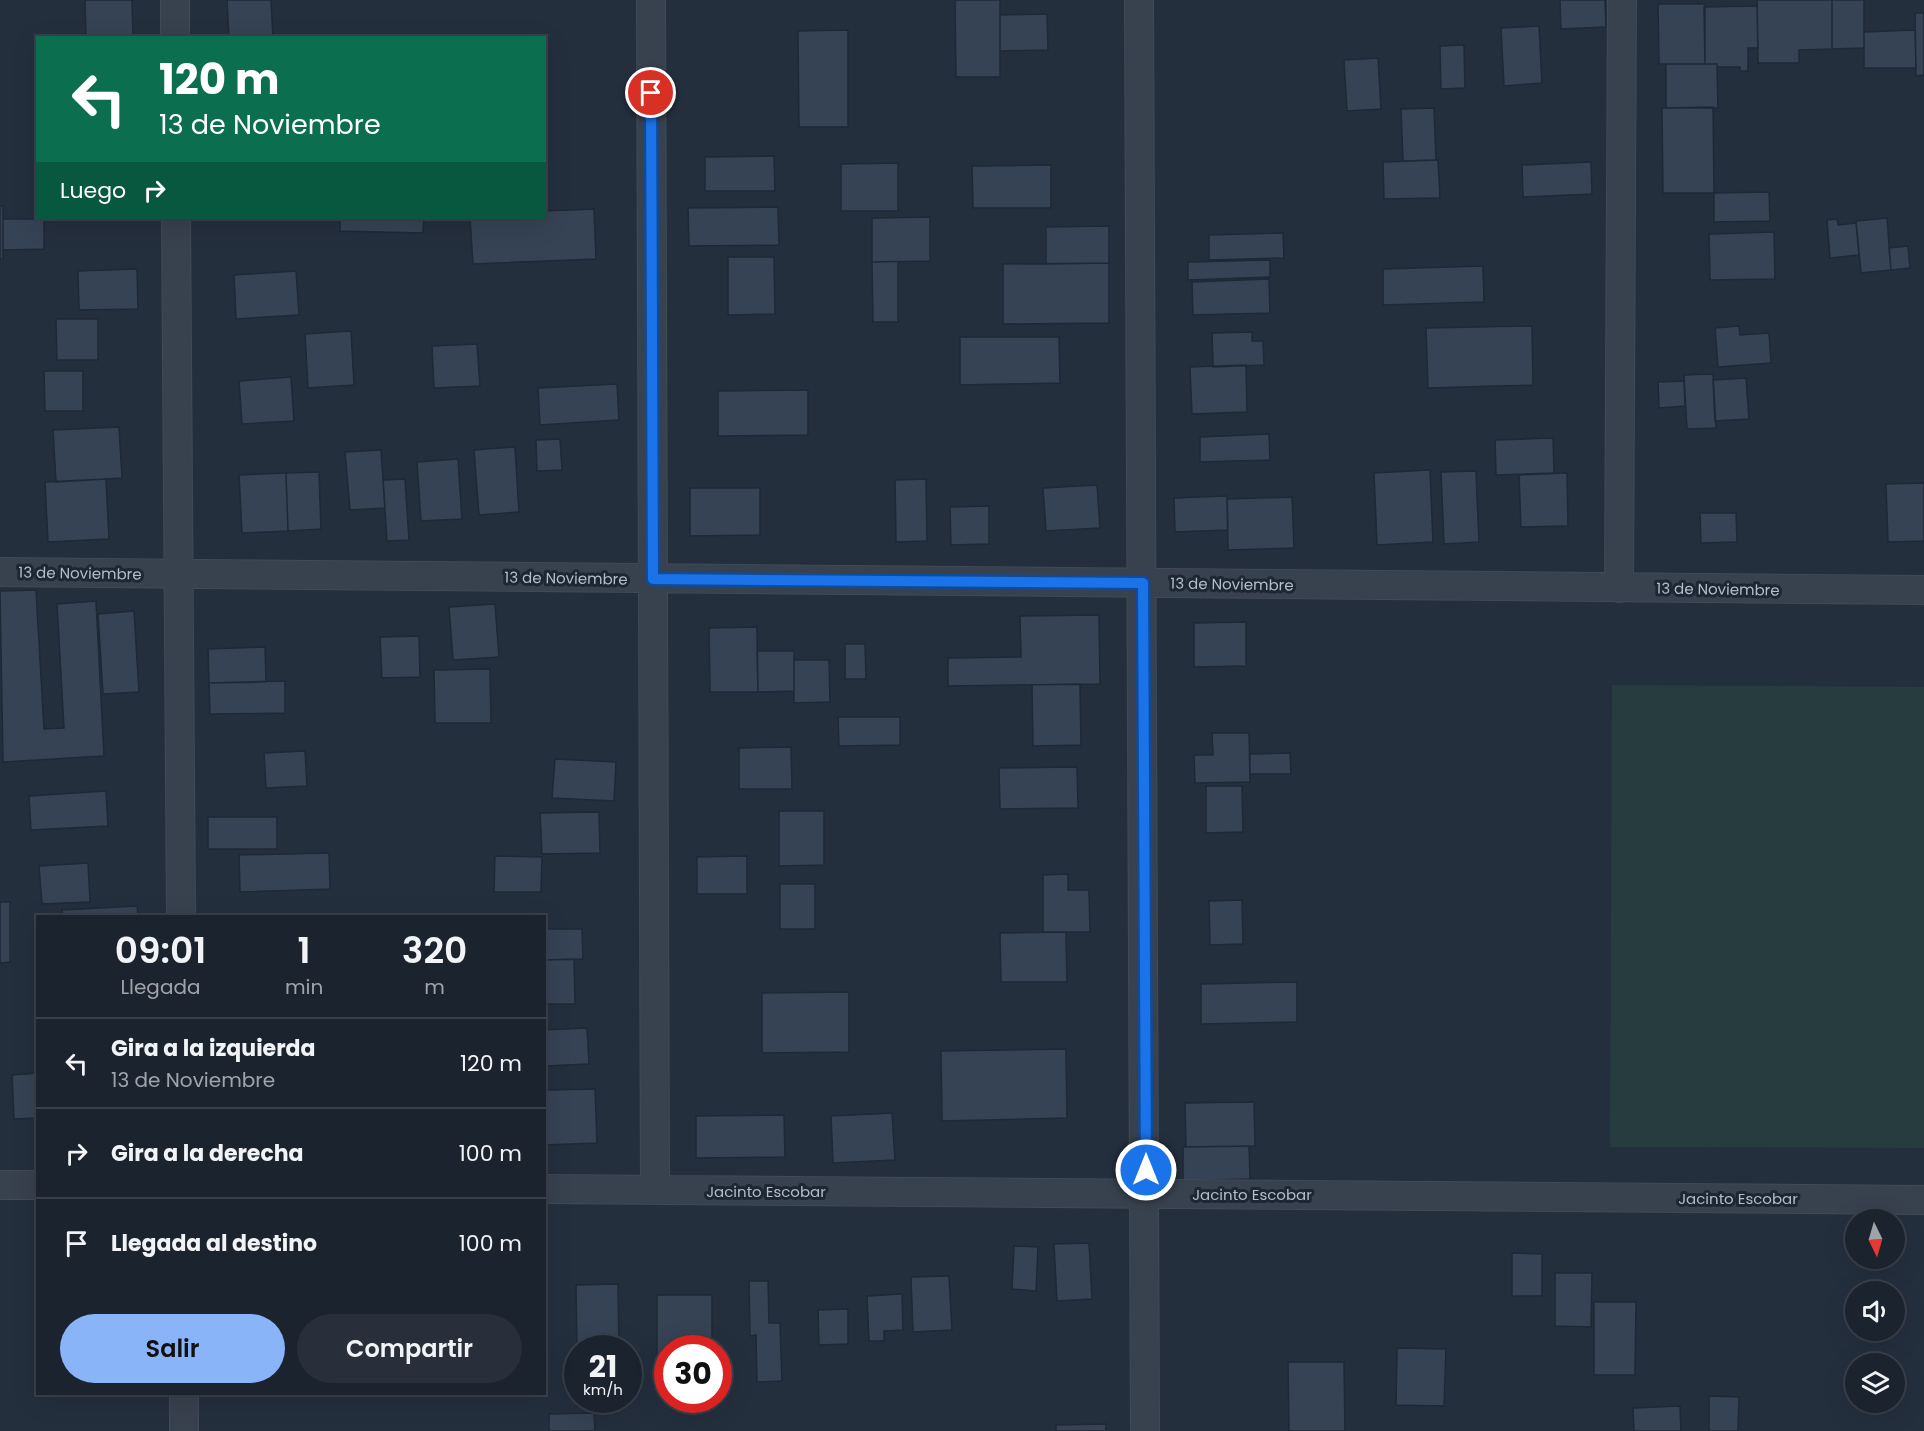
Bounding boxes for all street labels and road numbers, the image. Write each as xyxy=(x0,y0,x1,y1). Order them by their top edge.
street label: 13 de Noviembre xyxy=(18,561,142,585)
street label: 13 de Noviembre xyxy=(504,566,628,590)
street label: 13 de Noviembre xyxy=(1170,572,1294,596)
street label: 13 de Noviembre xyxy=(1656,577,1780,601)
street label: Jacinto Escobar xyxy=(706,1181,826,1202)
street label: Jacinto Escobar xyxy=(1192,1184,1312,1205)
street label: Jacinto Escobar xyxy=(1678,1188,1798,1209)

